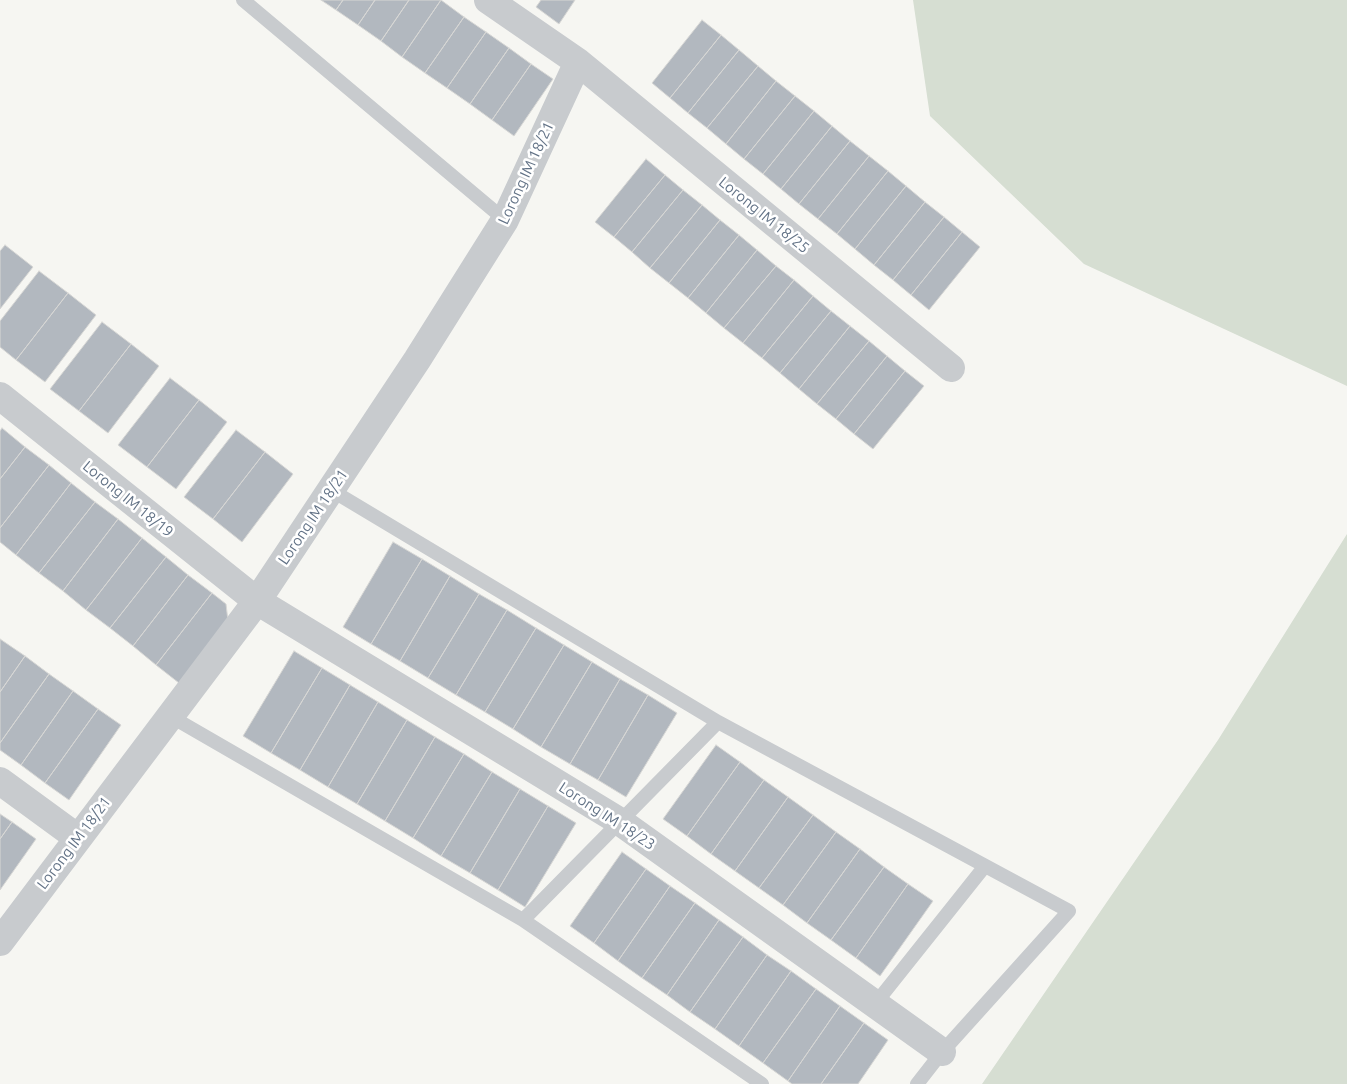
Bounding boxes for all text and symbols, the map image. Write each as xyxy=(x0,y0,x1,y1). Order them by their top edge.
street label: Lorong IM 18/21 xyxy=(494,119,558,227)
street label: Lorong IM 18/25 xyxy=(715,173,813,257)
street label: Lorong IM 18/19 xyxy=(79,457,177,541)
street label: Lorong IM 18/21 xyxy=(274,466,352,568)
street label: Lorong IM 18/23 xyxy=(555,778,659,854)
street label: Lorong IM 18/21 xyxy=(33,793,115,893)

